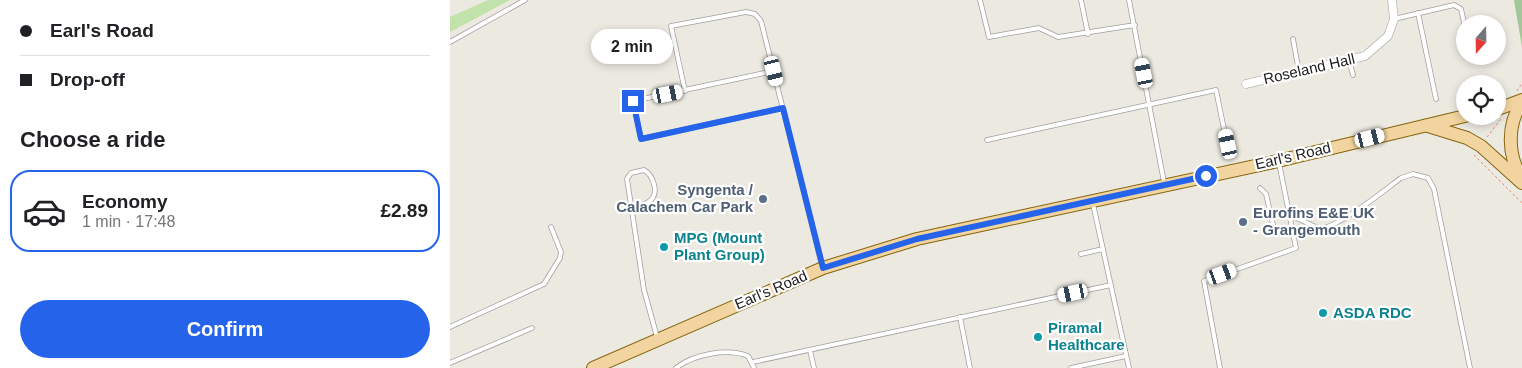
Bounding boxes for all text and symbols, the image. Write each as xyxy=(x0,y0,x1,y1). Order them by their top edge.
north arrow xyxy=(1456,15,1506,65)
map controls xyxy=(1456,15,1506,125)
text: Earl's Road xyxy=(50,20,154,41)
callout: 2 min xyxy=(592,28,674,64)
text: 2 min xyxy=(611,38,653,55)
street label: Roseland Hall xyxy=(1261,50,1356,87)
car xyxy=(763,55,784,87)
car xyxy=(1133,57,1154,89)
text: Drop-off xyxy=(50,69,125,90)
button: locate xyxy=(1456,75,1506,125)
car xyxy=(651,84,684,104)
route end xyxy=(622,90,644,112)
text: Choose a ride xyxy=(20,127,165,152)
car xyxy=(1353,127,1386,149)
car xyxy=(1217,128,1238,160)
street label: Earl's Road xyxy=(1253,139,1332,172)
route start xyxy=(1195,165,1217,187)
place label: Syngenta / Calachem Car Park xyxy=(616,181,754,215)
icon: car xyxy=(22,189,67,234)
text: Economy xyxy=(82,191,168,212)
marker: Syngenta / Calachem Car Park xyxy=(757,193,769,205)
text: £2.89 xyxy=(380,200,428,221)
place label: Eurofins E&E UK - Grangemouth xyxy=(1253,204,1375,238)
text: 1 min · 17:48 xyxy=(82,213,175,230)
marker: Eurofins E&E UK - Grangemouth xyxy=(1237,216,1249,228)
place label: MPG (Mount Plant Group) xyxy=(674,229,765,263)
marker: MPG (Mount Plant Group) xyxy=(658,241,670,253)
car xyxy=(1205,262,1238,286)
street label: Earl's Road xyxy=(732,267,810,312)
car xyxy=(1056,283,1089,303)
button: Confirm xyxy=(20,300,430,358)
place label: ASDA RDC xyxy=(1333,304,1412,321)
marker: ASDA RDC xyxy=(1317,307,1329,319)
place label: Piramal Healthcare xyxy=(1048,319,1125,353)
marker: Piramal Healthcare xyxy=(1032,331,1044,343)

